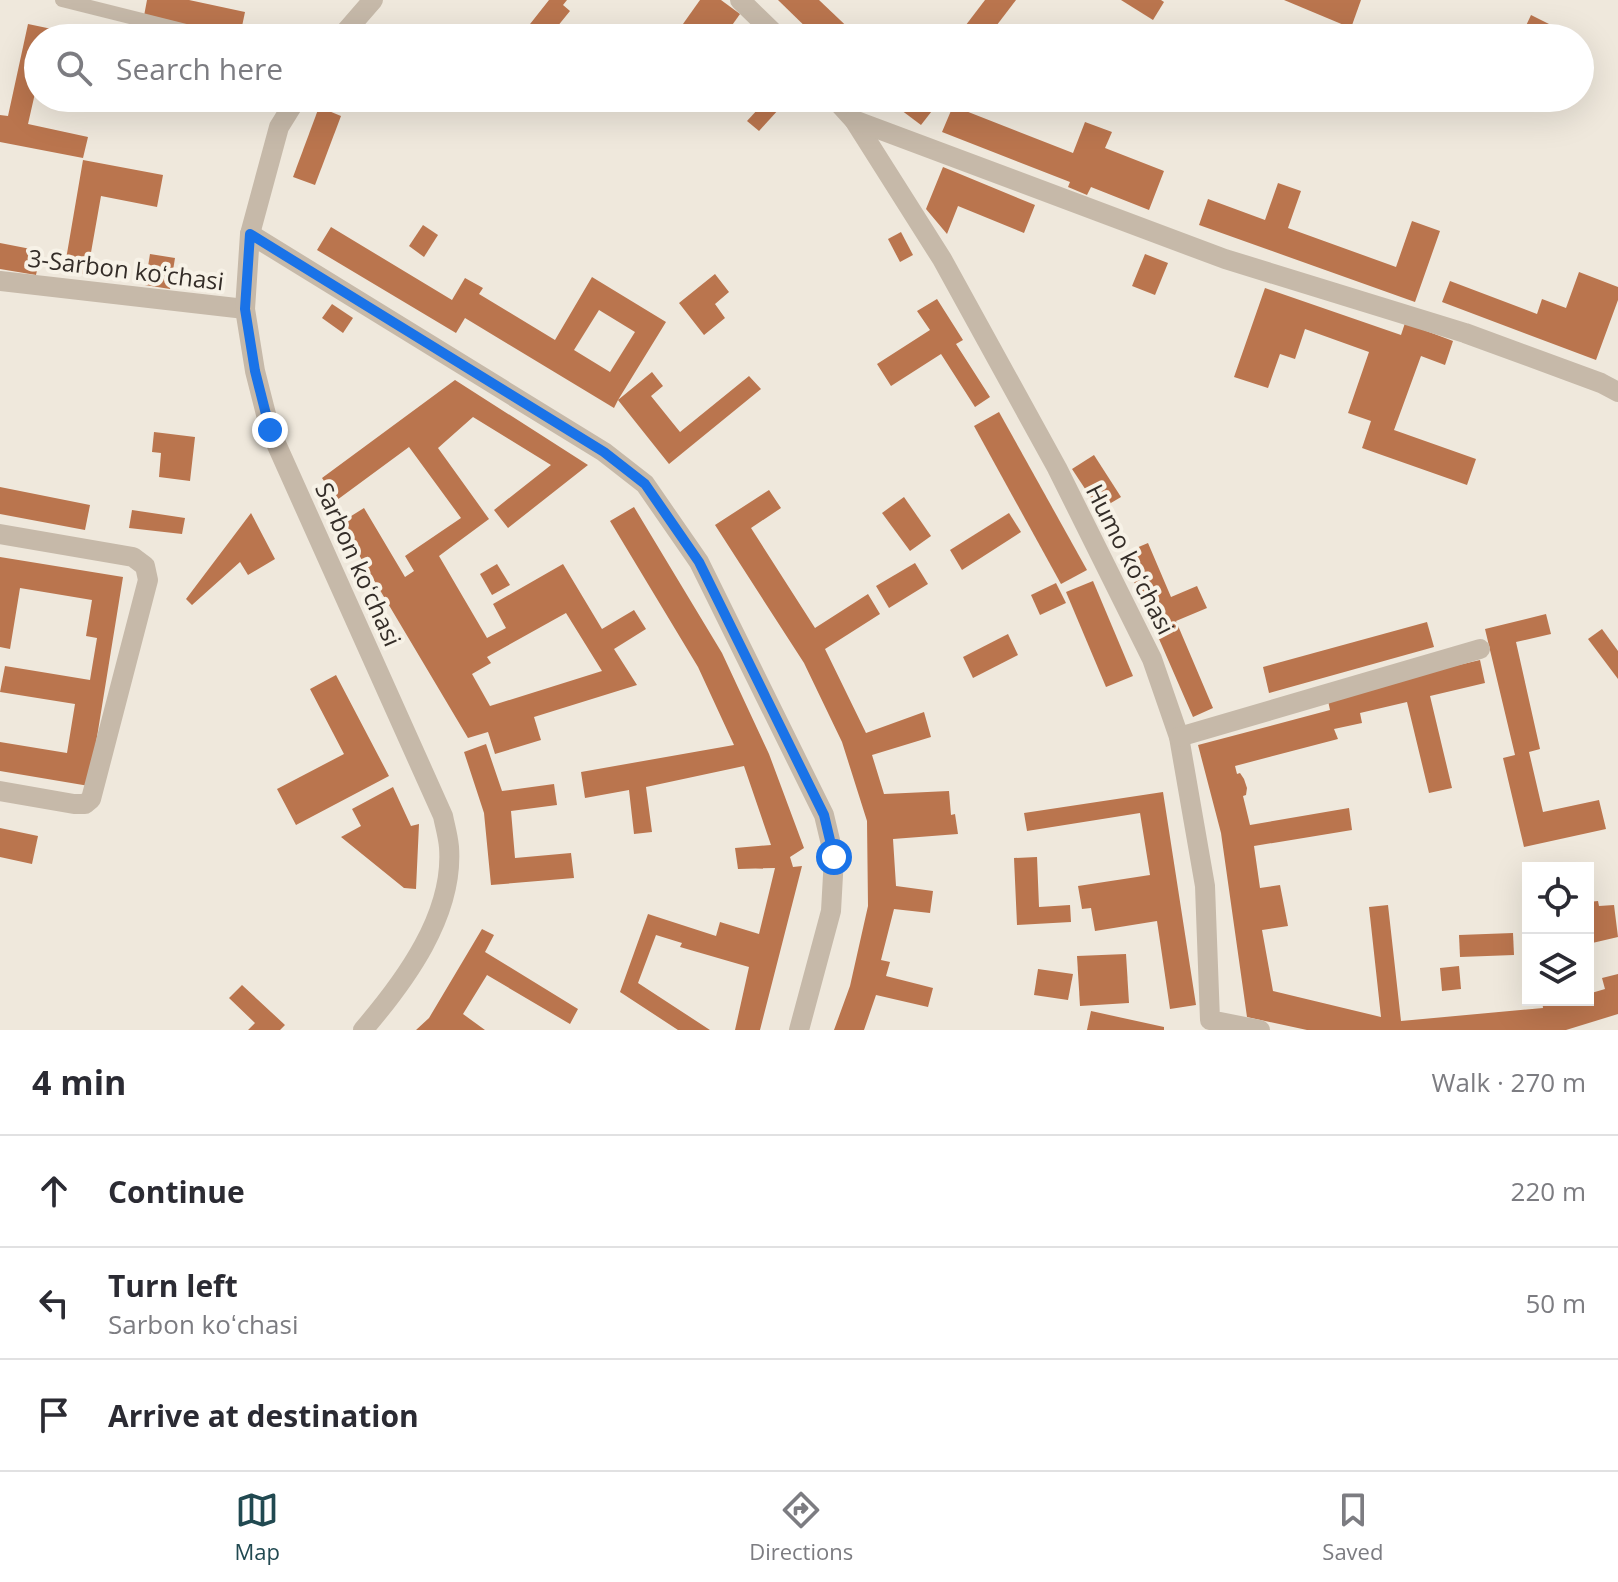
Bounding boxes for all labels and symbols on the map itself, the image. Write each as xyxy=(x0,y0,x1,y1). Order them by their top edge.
street label: 3-Sarbon koʻchasi xyxy=(26,241,226,297)
route end xyxy=(252,412,288,448)
street label: Sarbon koʻchasi xyxy=(308,477,410,651)
street label: Humo koʻchasi xyxy=(1079,478,1183,640)
route start xyxy=(816,839,852,875)

